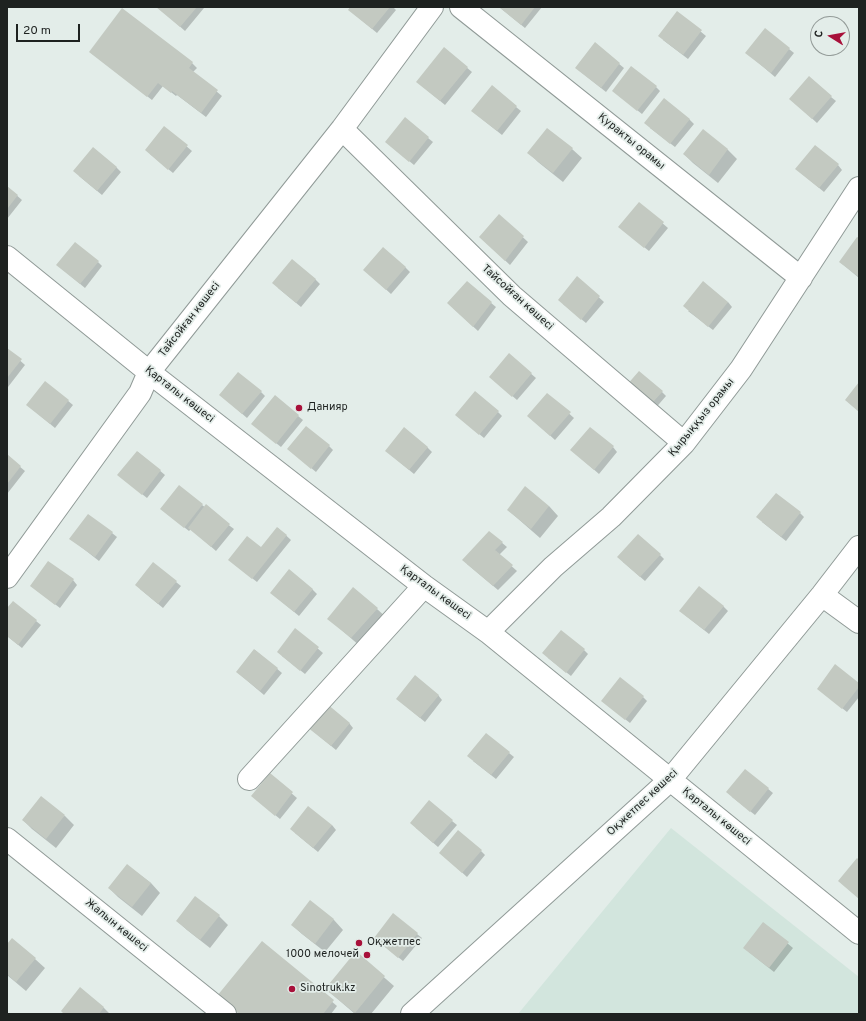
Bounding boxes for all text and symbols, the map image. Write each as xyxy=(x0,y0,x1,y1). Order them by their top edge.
scale bar xyxy=(18,16,82,42)
north arrow xyxy=(810,16,850,56)
text: 20 m xyxy=(23,23,51,39)
text: С xyxy=(812,29,827,39)
street label: Қуракты орамы xyxy=(595,111,667,173)
street label: Тайсойған көшесі xyxy=(479,262,555,334)
street label: Тайсойған көшесі xyxy=(157,280,223,360)
street label: Қарталы көшесі xyxy=(142,364,216,426)
street label: Қырыққыз орамы xyxy=(666,376,738,460)
place label: Данияр xyxy=(307,401,348,415)
marker: Данияр xyxy=(294,403,304,413)
street label: Қарталы көшесі xyxy=(397,563,473,623)
street label: Оқжетпес көшесі xyxy=(605,767,681,839)
street label: Қарталы көшесі xyxy=(679,785,753,849)
street label: Жалын көшесі xyxy=(82,897,150,955)
place label: Оқжетпес xyxy=(367,936,421,950)
marker: Оқжетпес xyxy=(354,938,364,948)
place label: 1000 мелочей xyxy=(286,948,359,962)
marker: 1000 мелочей xyxy=(362,950,372,960)
place label: Sinotruk.kz xyxy=(300,982,356,996)
marker: Sinotruk.kz xyxy=(287,984,297,994)

